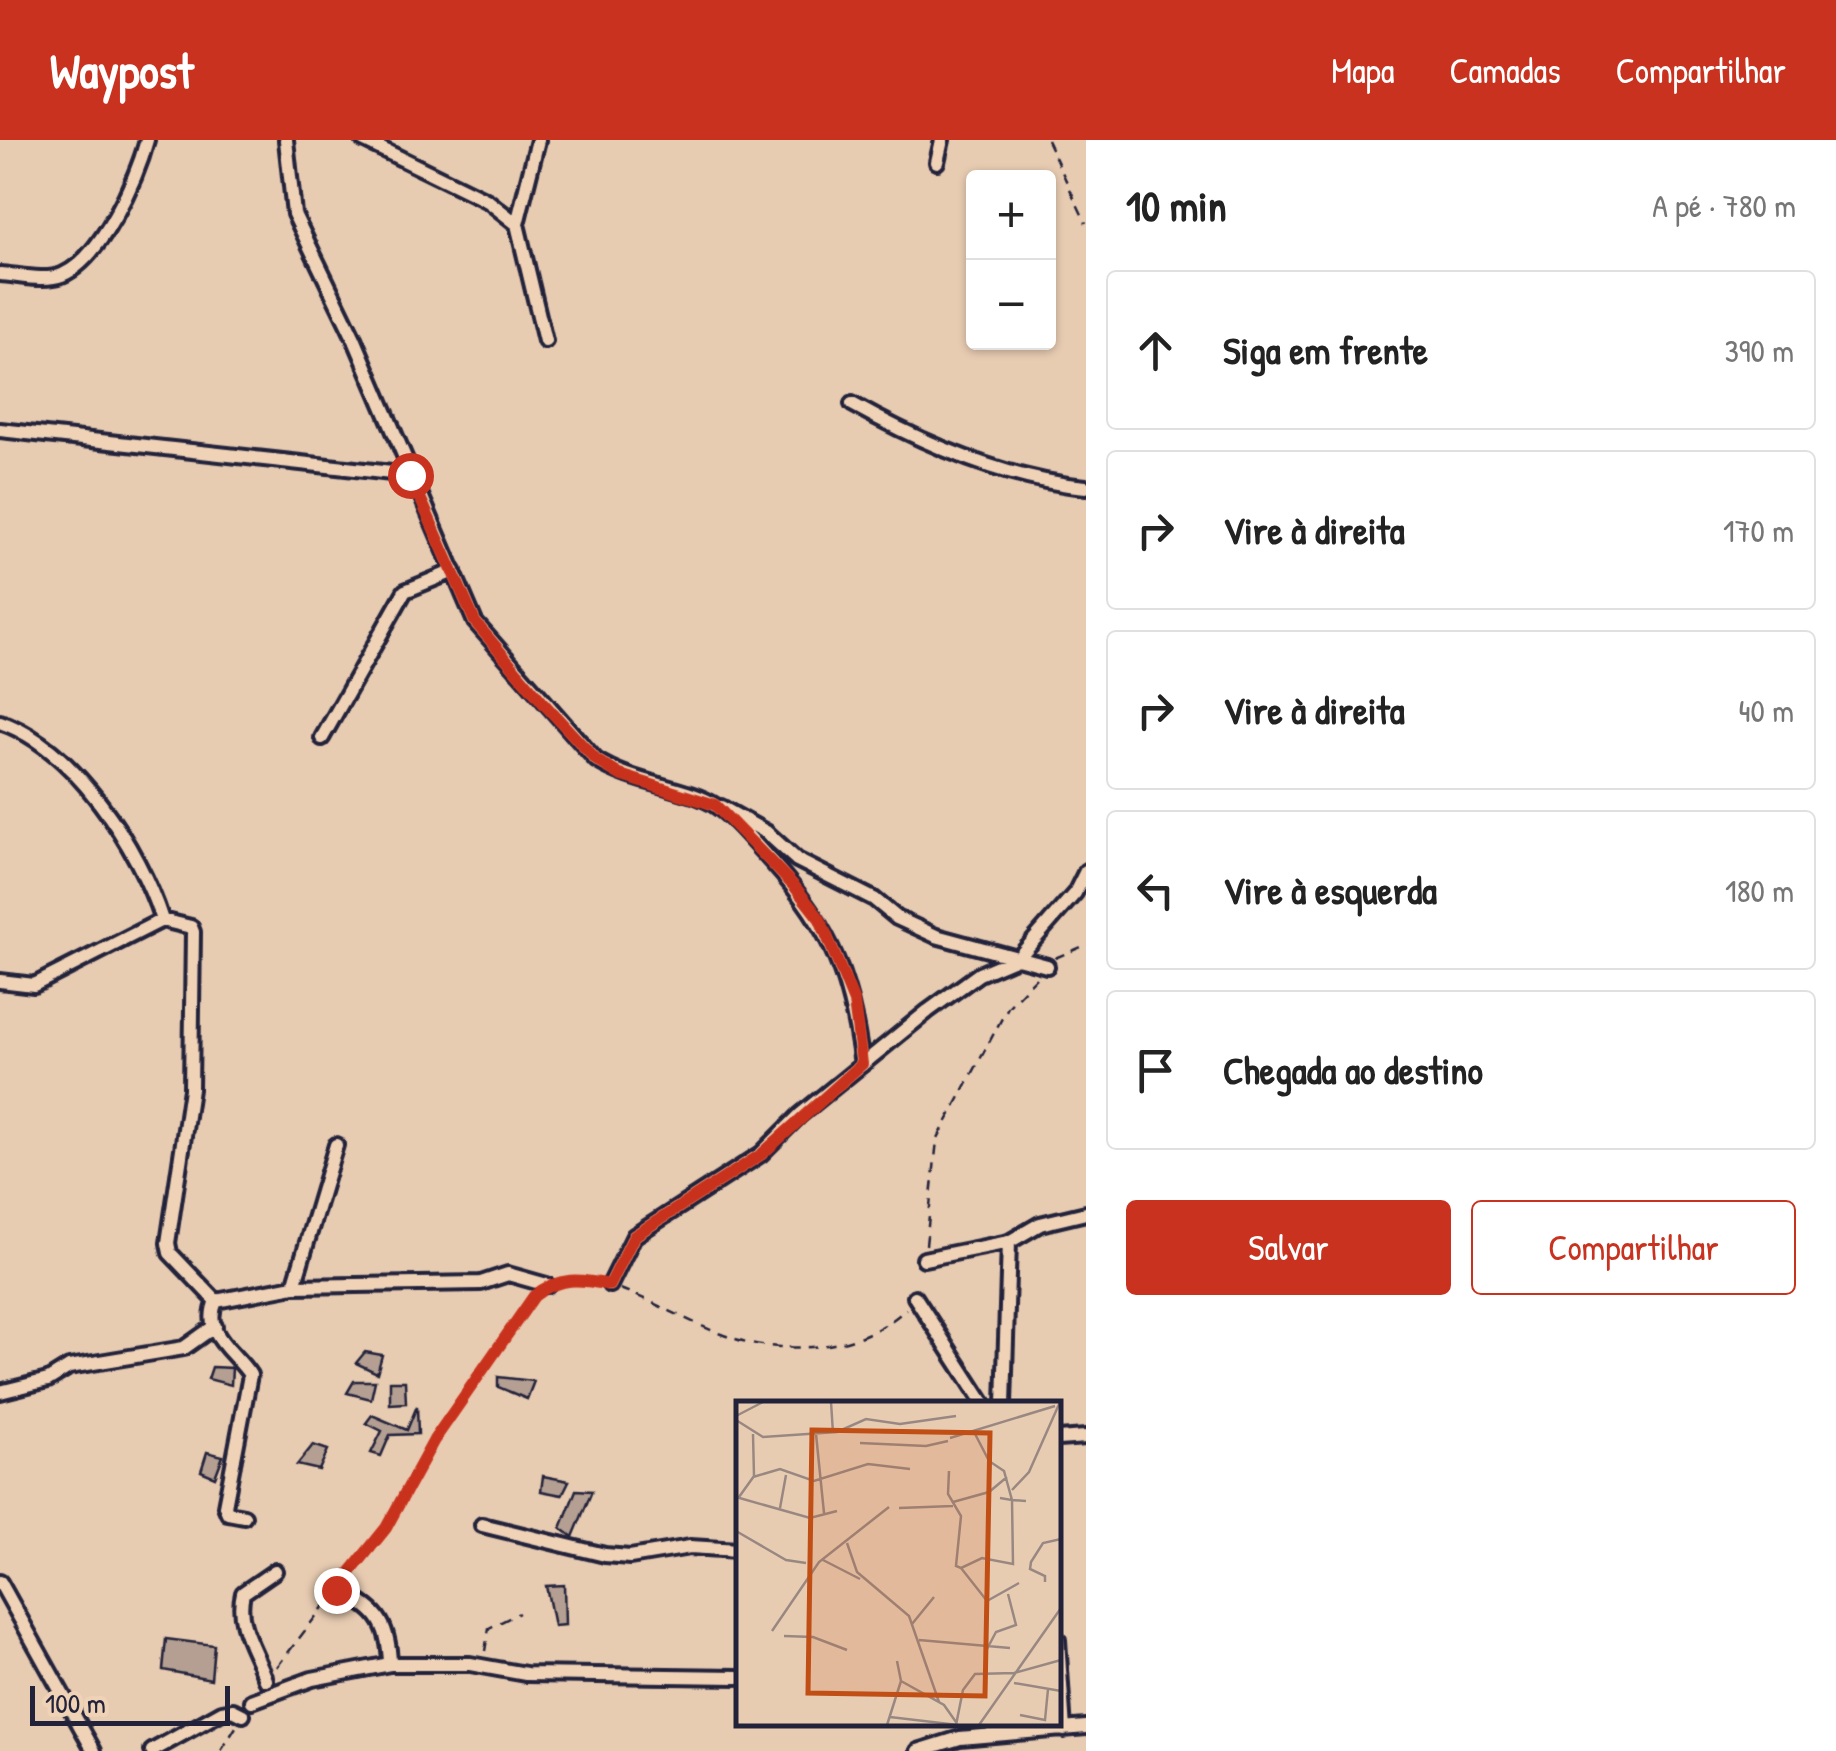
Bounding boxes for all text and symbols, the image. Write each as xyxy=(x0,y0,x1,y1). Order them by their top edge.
text: Waypost xyxy=(50,38,194,103)
text: Mapa xyxy=(1331,47,1394,94)
text: Camadas xyxy=(1449,47,1561,94)
text: Compartilhar xyxy=(1616,47,1786,94)
map controls xyxy=(966,170,1056,350)
button: + xyxy=(966,170,1056,260)
text: 10 min xyxy=(1126,177,1227,234)
text: A pé · 780 m xyxy=(1652,184,1796,227)
button: − xyxy=(966,260,1056,350)
icon: ahead xyxy=(1128,323,1183,378)
text: Siga em frente xyxy=(1223,324,1428,376)
text: 390 m xyxy=(1724,329,1794,372)
route start xyxy=(388,453,434,499)
icon: right xyxy=(1128,503,1183,558)
text: Vire à direita xyxy=(1223,504,1405,556)
text: 170 m xyxy=(1723,509,1794,552)
icon: right xyxy=(1128,683,1183,738)
text: Vire à direita xyxy=(1223,684,1405,736)
text: 40 m xyxy=(1739,689,1794,732)
icon: left xyxy=(1128,863,1183,918)
text: Vire à esquerda xyxy=(1223,864,1437,916)
text: 180 m xyxy=(1725,869,1794,912)
icon: arrive xyxy=(1128,1043,1183,1098)
text: Chegada ao destino xyxy=(1223,1044,1483,1096)
button: Salvar xyxy=(1126,1200,1451,1295)
button: Compartilhar xyxy=(1471,1200,1796,1295)
inset map xyxy=(736,1401,1061,1726)
route end xyxy=(314,1568,360,1614)
scale bar xyxy=(30,1681,230,1726)
text: 100 m xyxy=(45,1684,106,1722)

